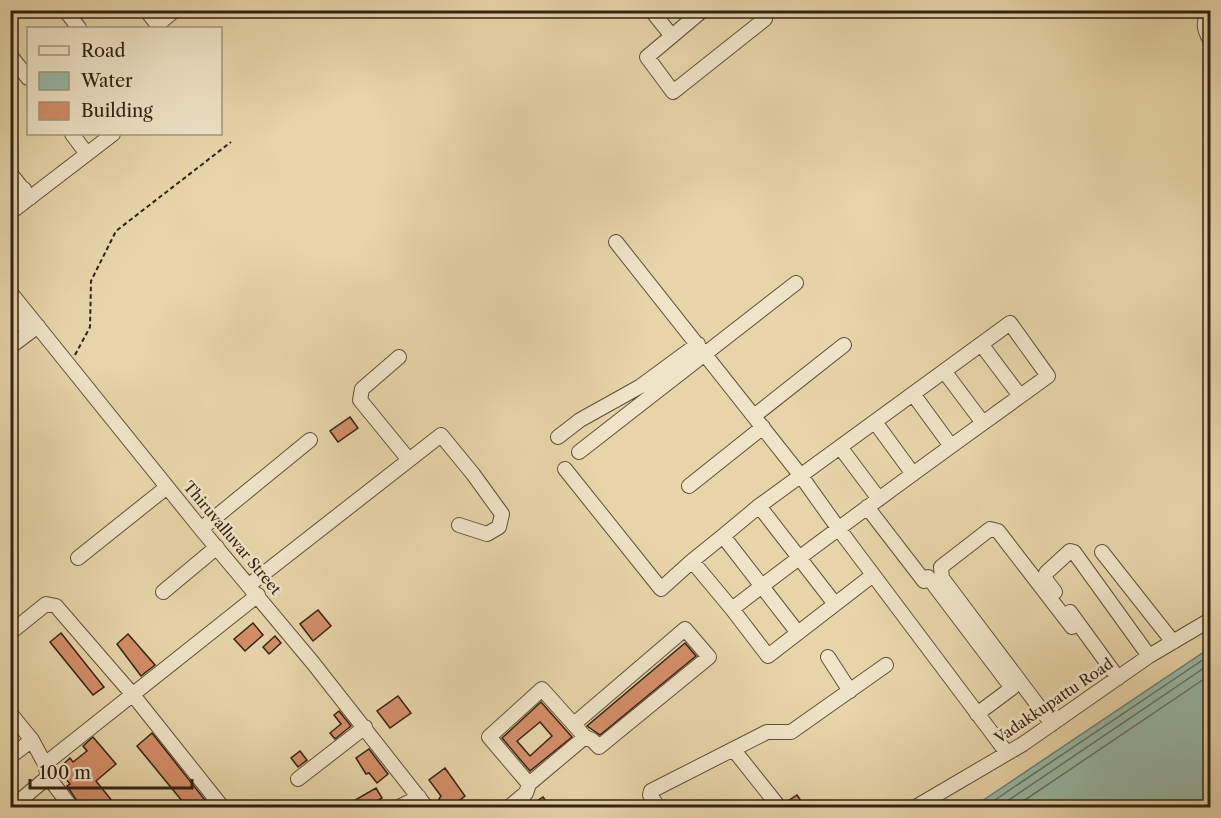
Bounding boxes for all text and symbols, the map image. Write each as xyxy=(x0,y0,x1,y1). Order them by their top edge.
legend xyxy=(27,27,222,135)
text: Road xyxy=(81,40,126,62)
text: Water xyxy=(80,70,133,92)
text: Building xyxy=(81,100,153,122)
street label: Thiruvalluvar Street xyxy=(179,477,286,599)
street label: Vadakkupattu Road xyxy=(990,654,1117,748)
scale bar xyxy=(30,752,192,790)
text: 100 m xyxy=(39,762,91,784)

